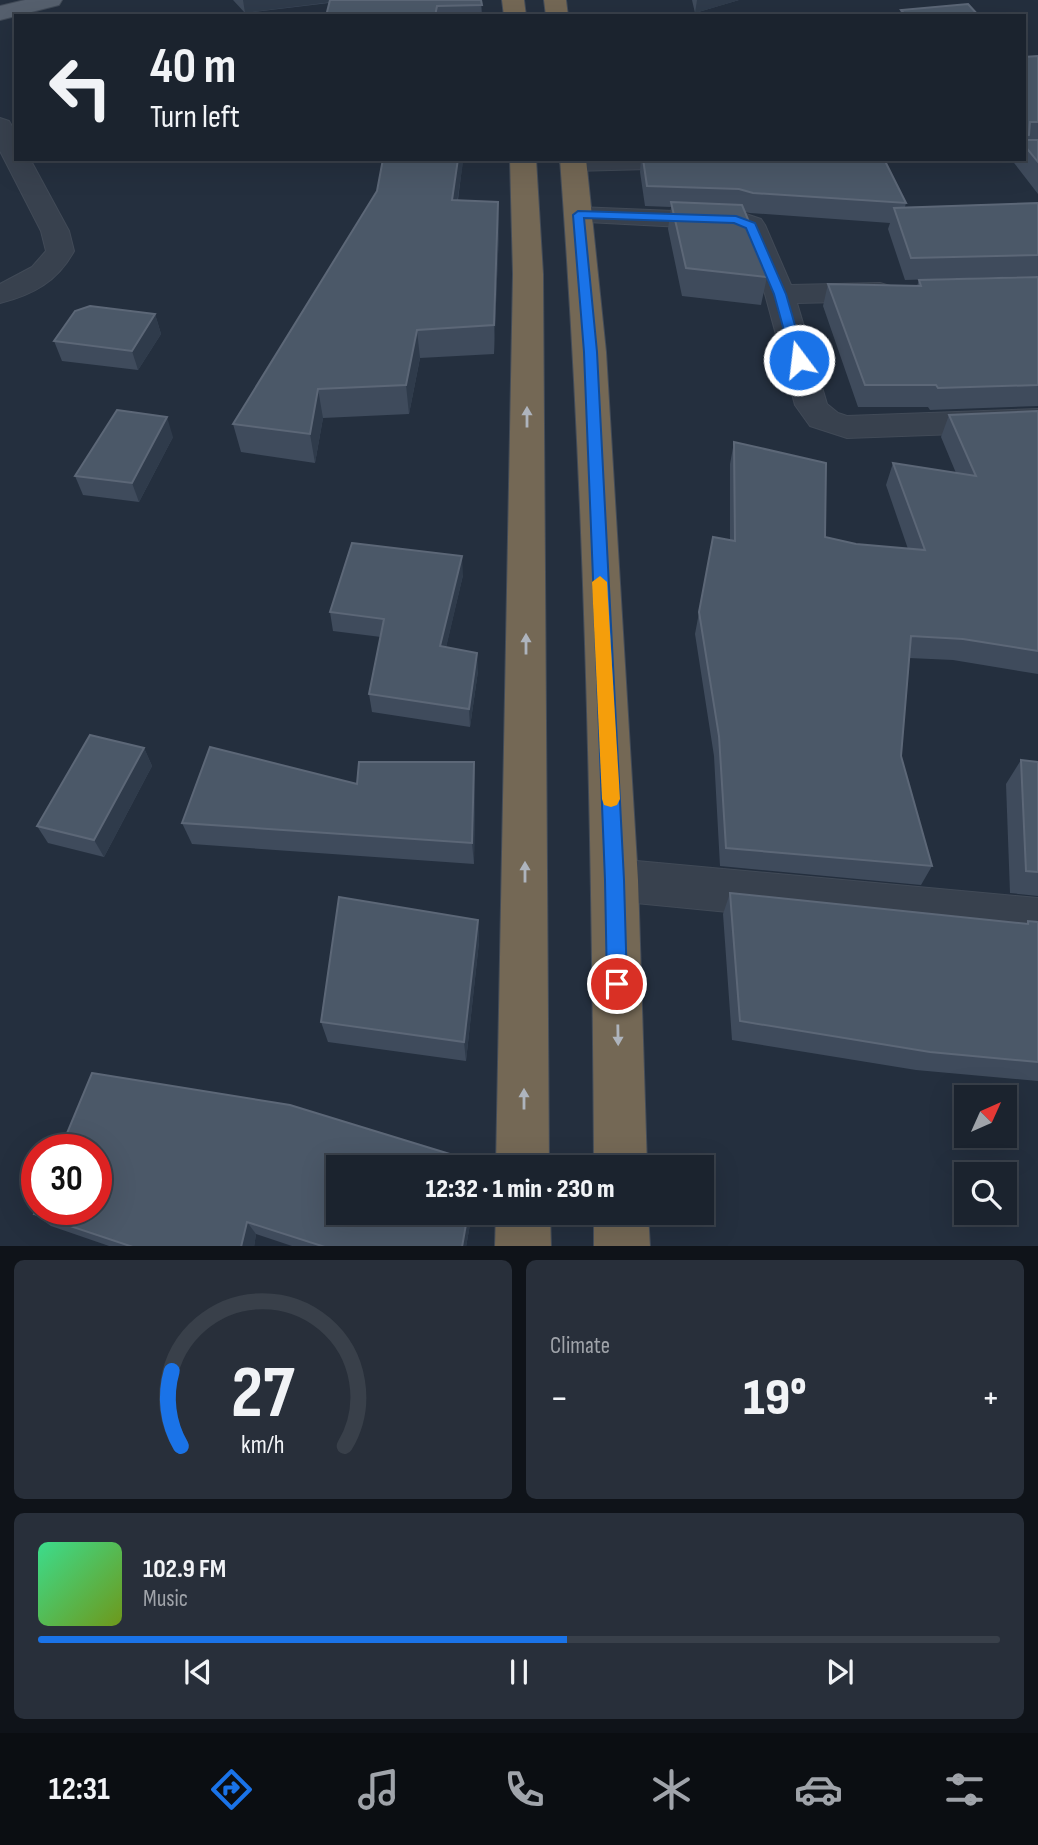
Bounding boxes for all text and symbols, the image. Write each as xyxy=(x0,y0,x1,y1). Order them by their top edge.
text: 40 m xyxy=(150,38,236,97)
icon: left xyxy=(35,42,126,133)
text: Turn left xyxy=(150,98,240,137)
position arrow xyxy=(762,323,836,397)
one-way arrow xyxy=(521,405,533,427)
one-way arrow xyxy=(520,633,531,655)
one-way arrow xyxy=(519,860,530,882)
pin xyxy=(587,954,647,1014)
icon: arrive xyxy=(598,965,636,1003)
one-way arrow xyxy=(612,1024,624,1046)
north arrow xyxy=(954,1085,1017,1148)
map controls xyxy=(954,1085,1017,1225)
one-way arrow xyxy=(518,1088,530,1110)
speed limit sign: 30 xyxy=(21,1134,112,1225)
button: search xyxy=(954,1162,1017,1225)
text: 12:32 · 1 min · 230 m xyxy=(425,1174,615,1205)
text: Climate xyxy=(550,1332,610,1360)
text: 27 xyxy=(231,1350,295,1438)
text: 19° xyxy=(743,1367,807,1430)
text: − xyxy=(550,1376,569,1421)
text: + xyxy=(981,1376,1000,1421)
text: km/h xyxy=(241,1429,285,1460)
text: 102.9 FM xyxy=(143,1554,226,1585)
text: Music xyxy=(143,1585,188,1613)
icon: previous xyxy=(179,1653,217,1691)
icon: pause xyxy=(500,1653,538,1691)
icon: next xyxy=(821,1653,859,1691)
icon: directions xyxy=(207,1765,256,1814)
icon: music xyxy=(354,1765,403,1814)
icon: phone xyxy=(500,1765,549,1814)
icon: climate xyxy=(647,1765,696,1814)
icon: car xyxy=(794,1765,843,1814)
icon: filters xyxy=(940,1765,989,1814)
text: 12:31 xyxy=(49,1770,110,1809)

